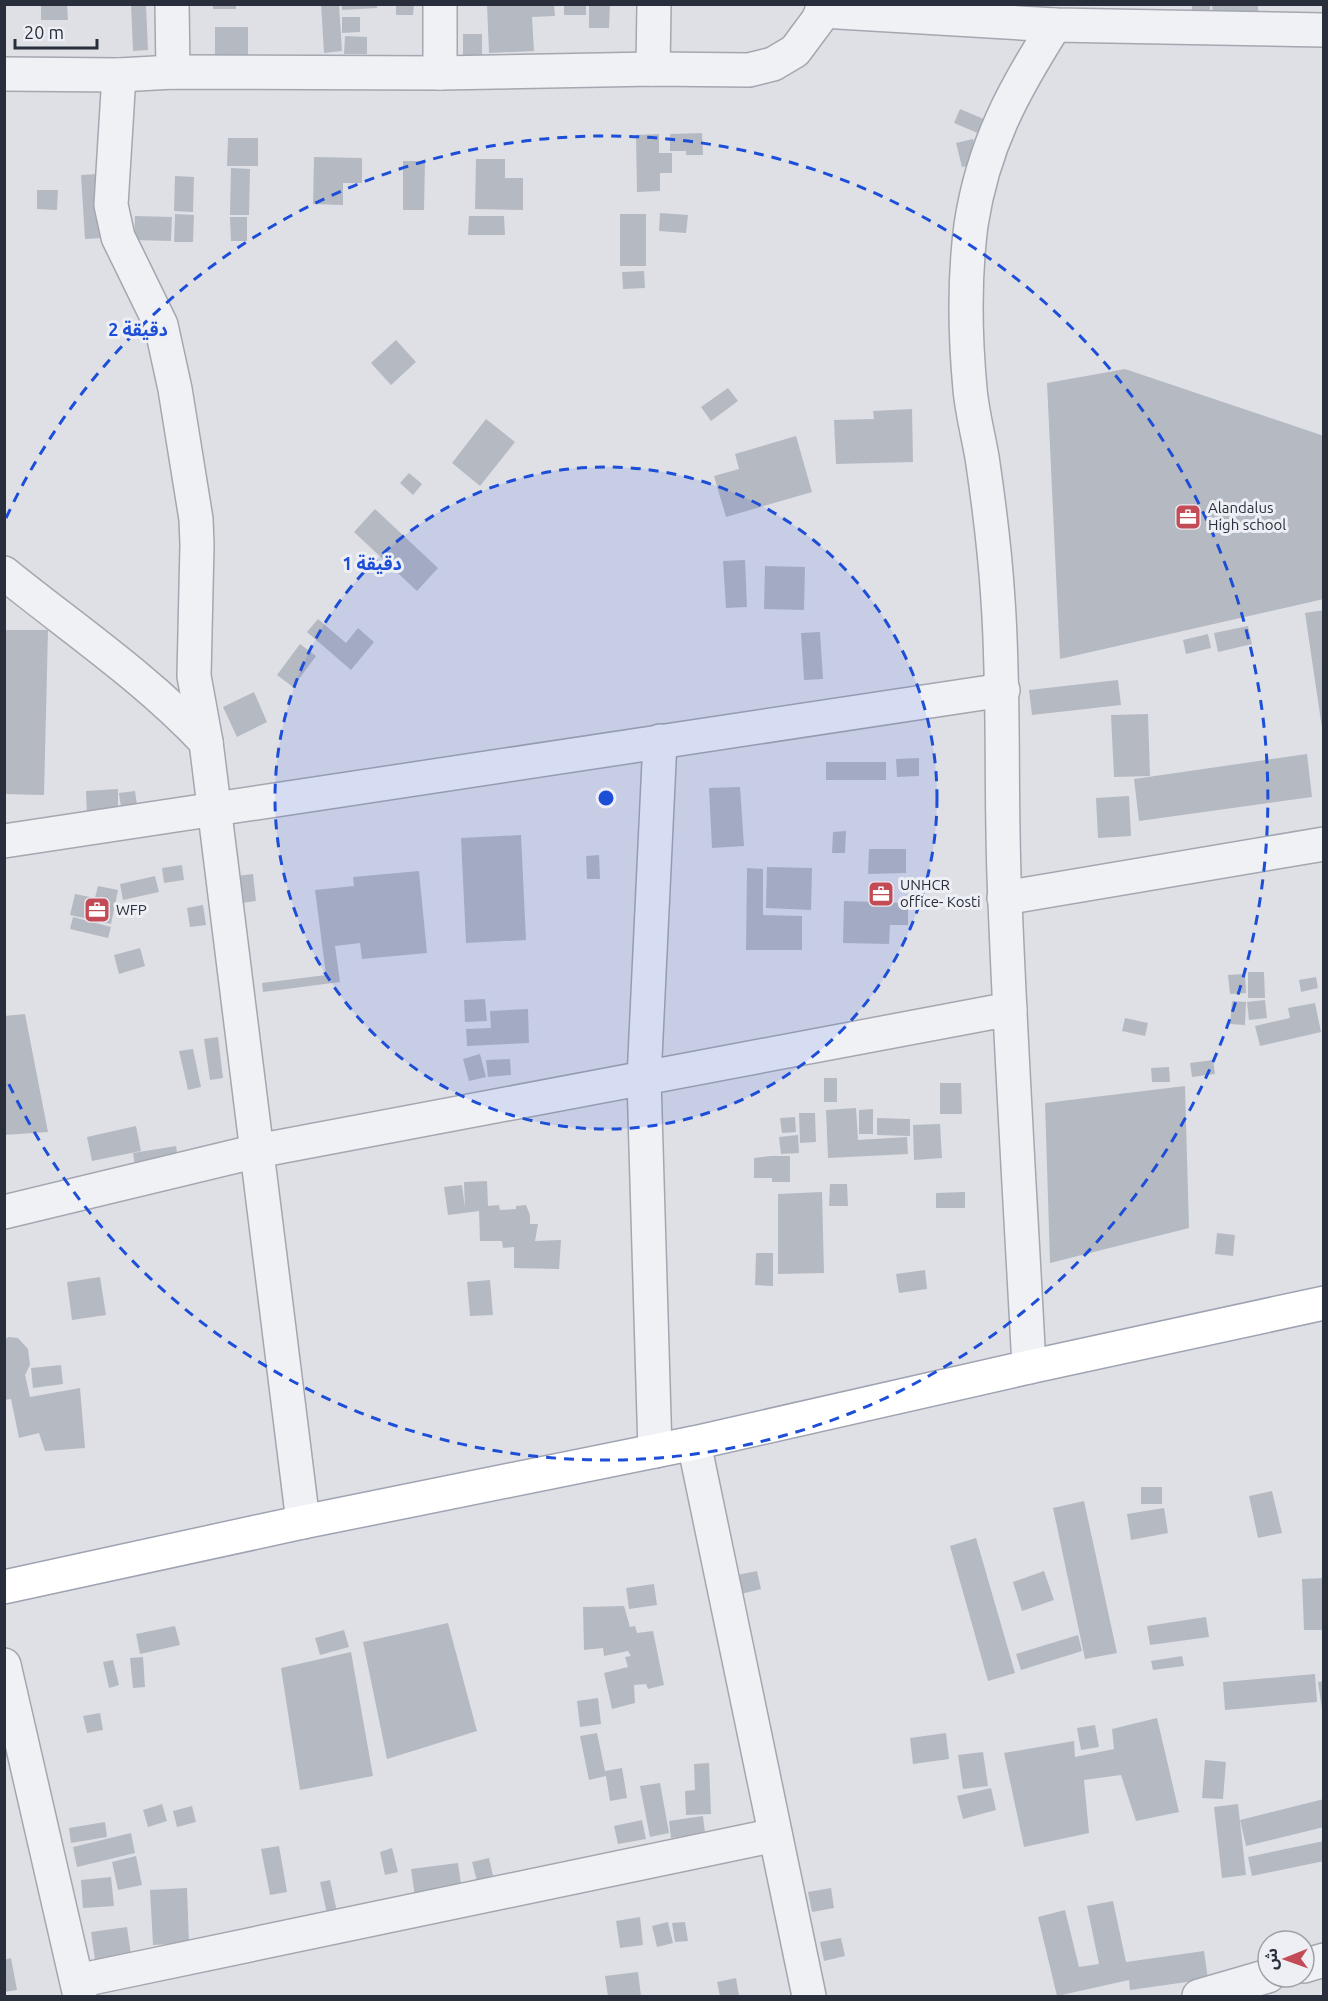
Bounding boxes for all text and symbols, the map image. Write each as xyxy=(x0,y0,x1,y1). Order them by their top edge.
scale bar xyxy=(15,12,98,50)
text: 20 m xyxy=(24,22,64,42)
text: 2 دقيقة xyxy=(108,319,168,340)
place label: Alandalus High school xyxy=(1208,499,1286,533)
office icon: Alandalus High school xyxy=(1173,502,1203,532)
text: 1 دقيقة xyxy=(342,553,402,574)
centre of rings xyxy=(596,788,616,808)
place label: UNHCR office- Kosti xyxy=(900,876,981,910)
office icon: UNHCR office- Kosti xyxy=(866,879,896,909)
office icon: WFP xyxy=(82,895,112,925)
place label: WFP xyxy=(116,901,147,918)
north arrow xyxy=(1256,1929,1316,1989)
text: ش xyxy=(1262,1948,1281,1970)

